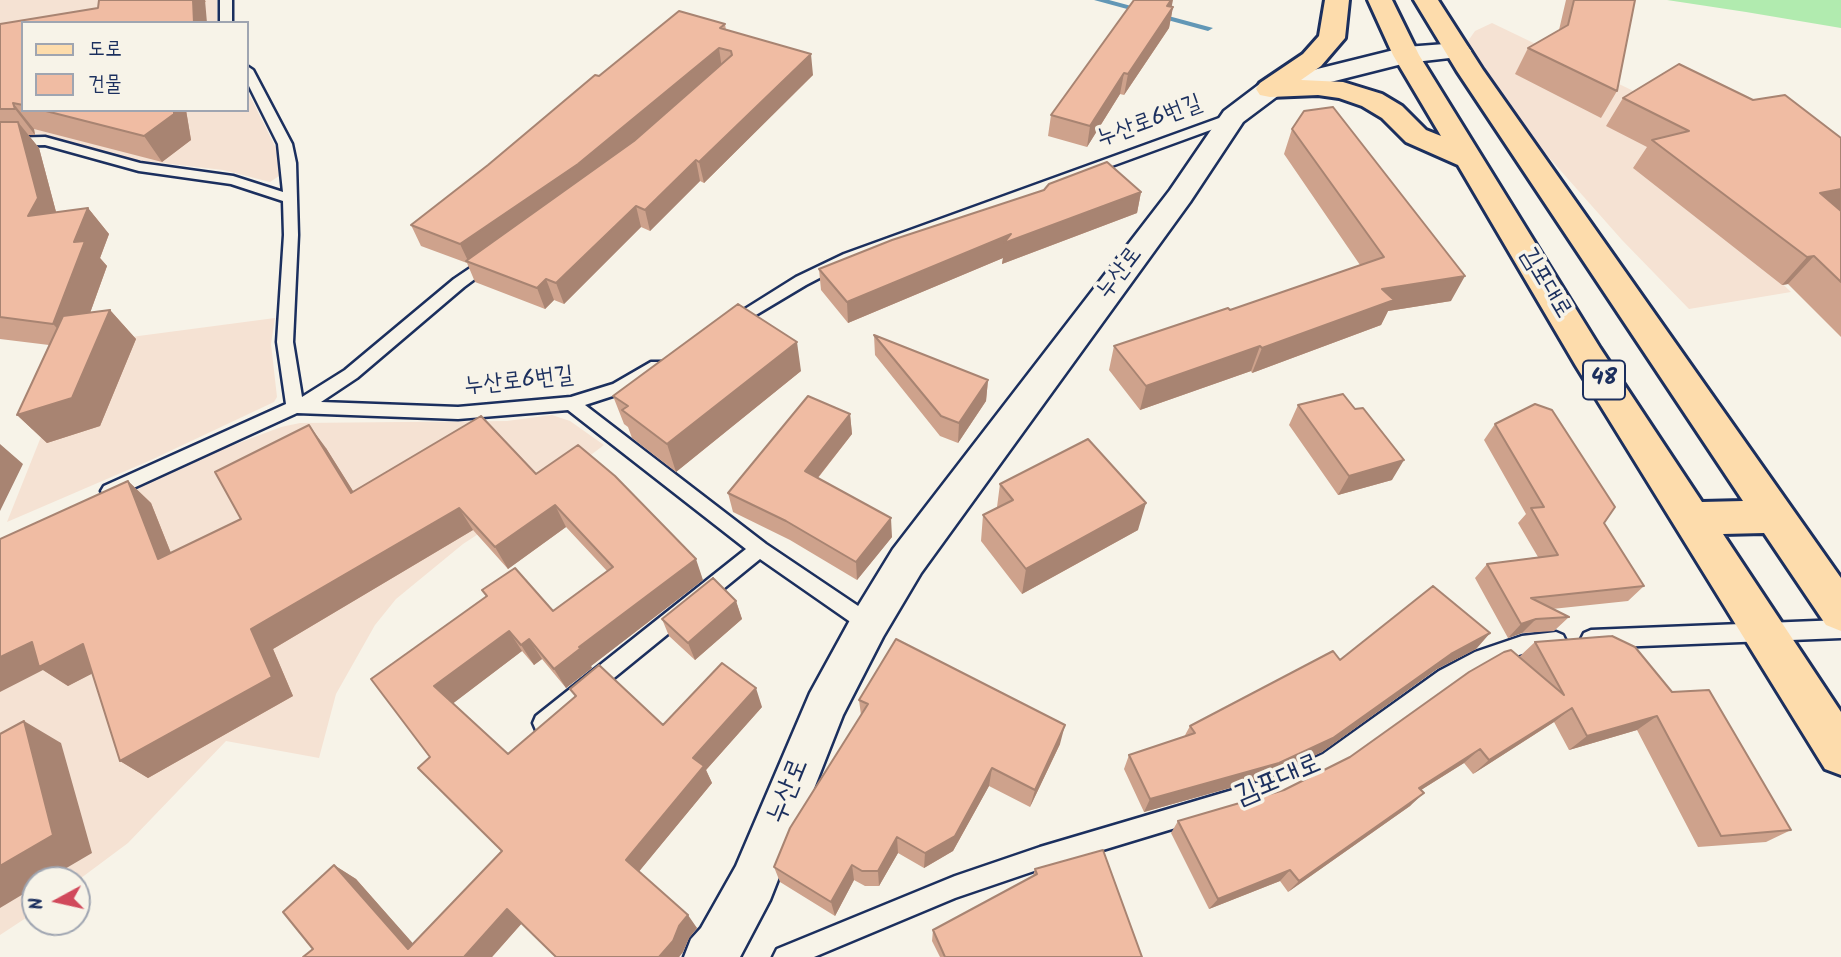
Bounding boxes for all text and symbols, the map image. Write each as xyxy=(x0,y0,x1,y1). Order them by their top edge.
legend xyxy=(21,21,248,112)
text: 도로 xyxy=(88,33,122,66)
text: 건물 xyxy=(88,68,122,101)
street label: 누산로6번길 xyxy=(1093,91,1207,155)
street label: 누산로 xyxy=(1092,242,1150,306)
street label: 김포대로 xyxy=(1512,243,1576,325)
road number: 48 xyxy=(1583,360,1625,400)
street label: 누산로6번길 xyxy=(463,363,575,403)
street label: 김포대로 xyxy=(1231,749,1327,815)
street label: 누산로 xyxy=(762,754,818,830)
north arrow xyxy=(21,866,91,936)
text: N xyxy=(21,896,53,912)

